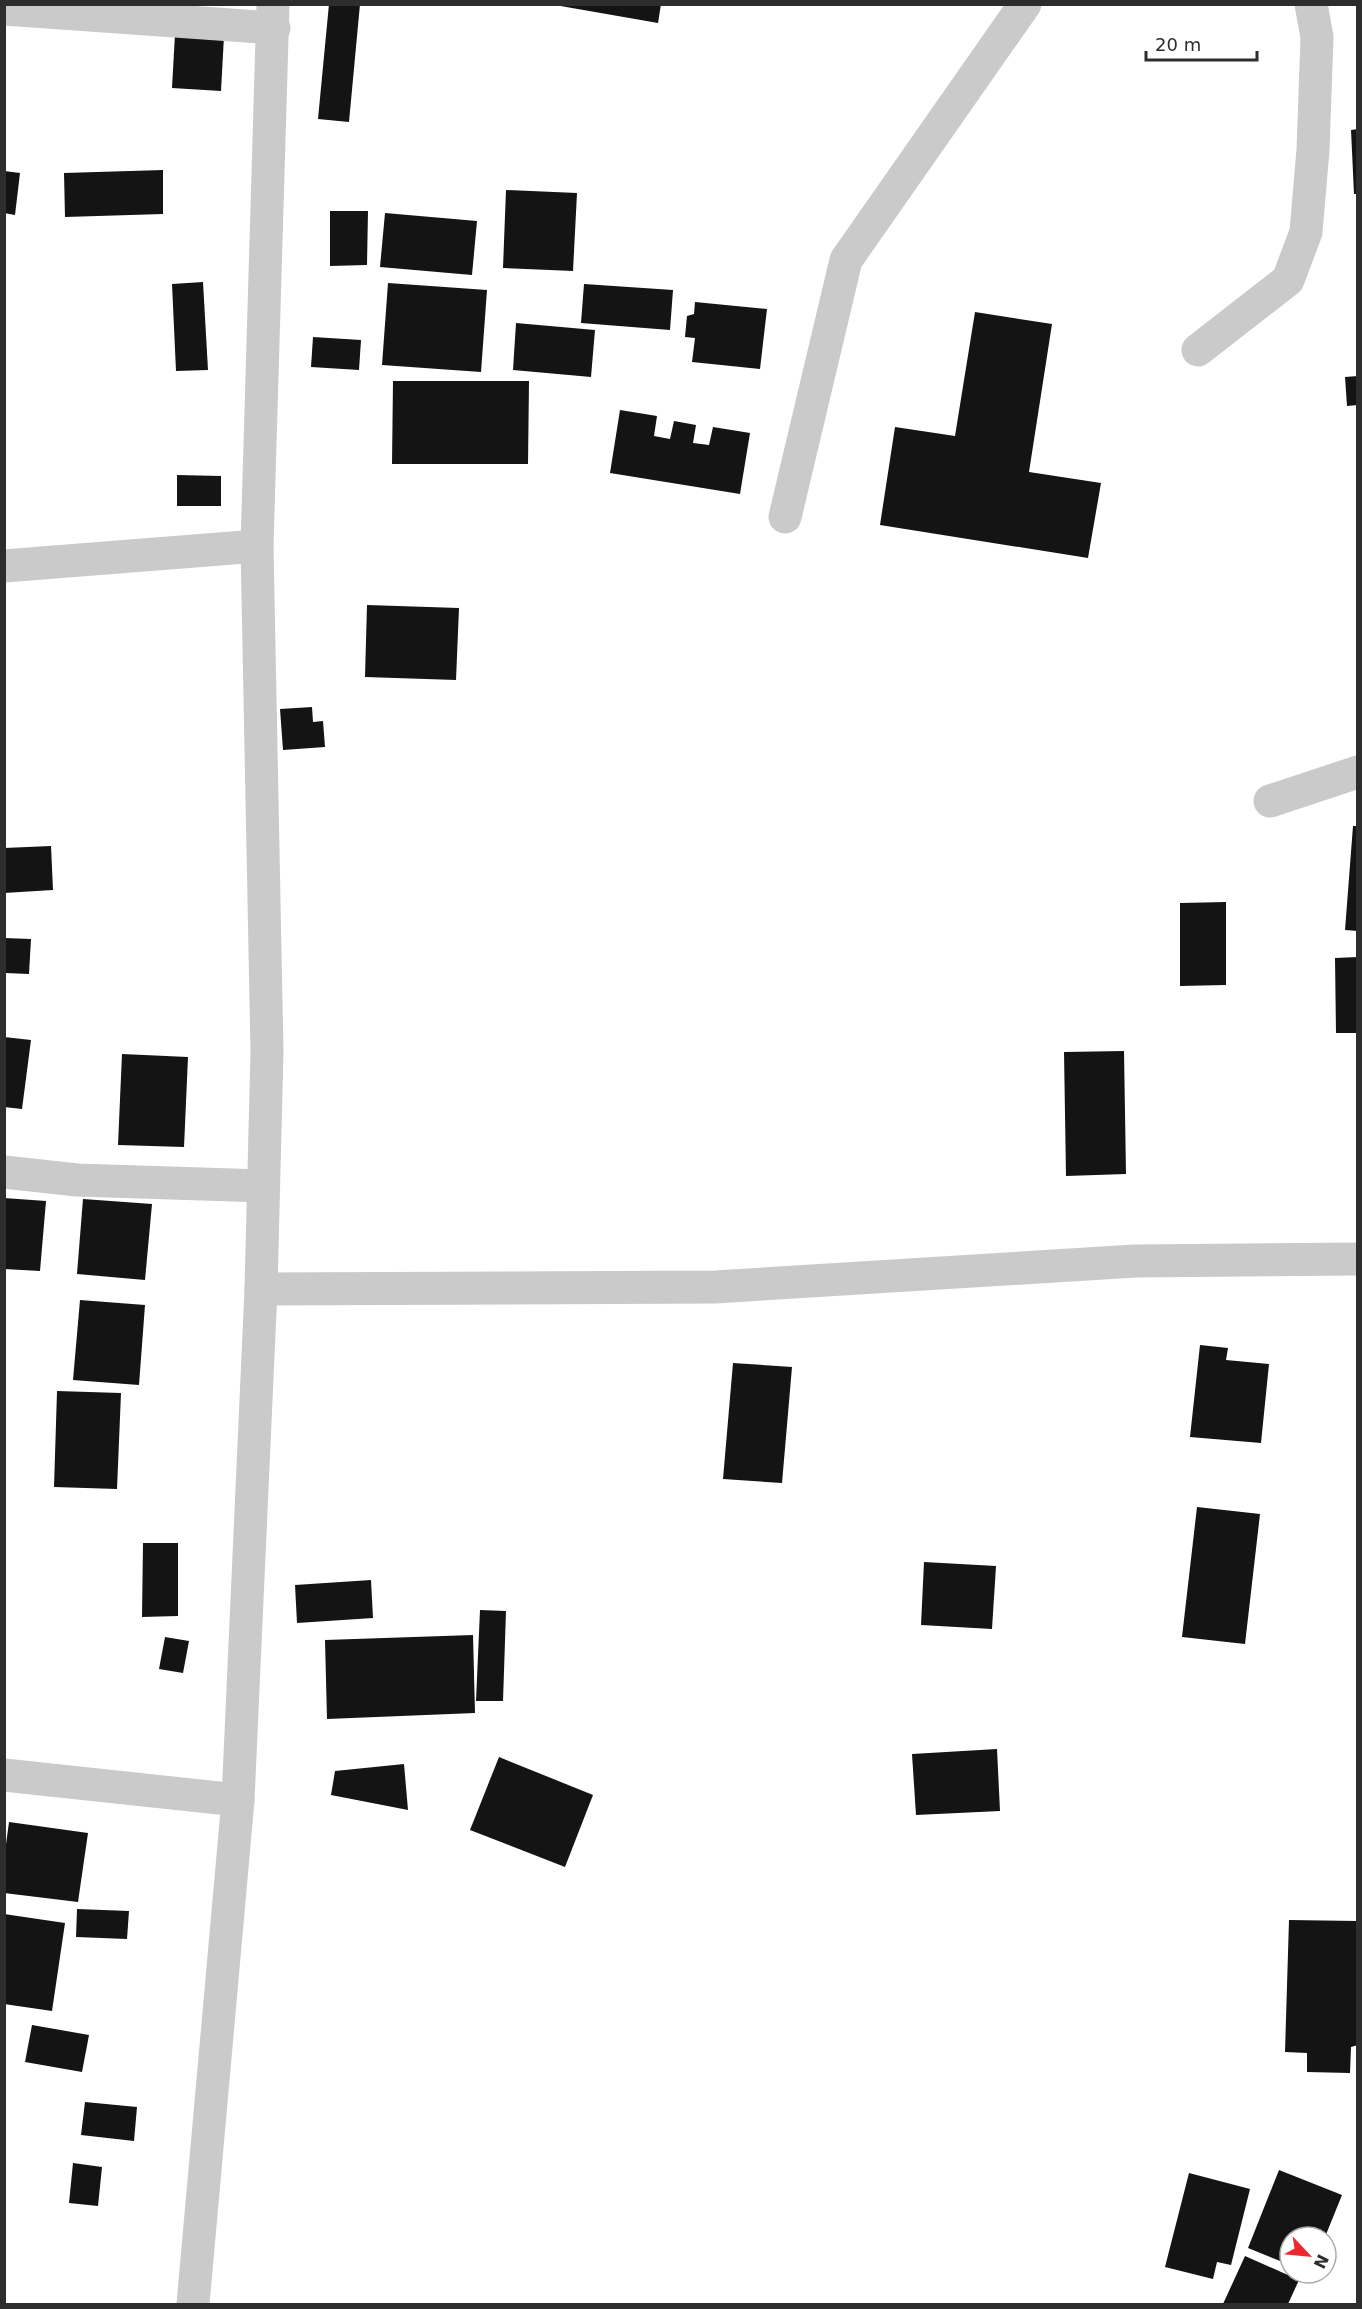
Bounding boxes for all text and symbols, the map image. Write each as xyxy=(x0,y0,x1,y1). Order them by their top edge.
scale bar xyxy=(1146,24,1257,62)
text: 20 m xyxy=(1155,34,1201,55)
north arrow xyxy=(1278,2225,1338,2285)
text: N xyxy=(1310,2251,1333,2272)

